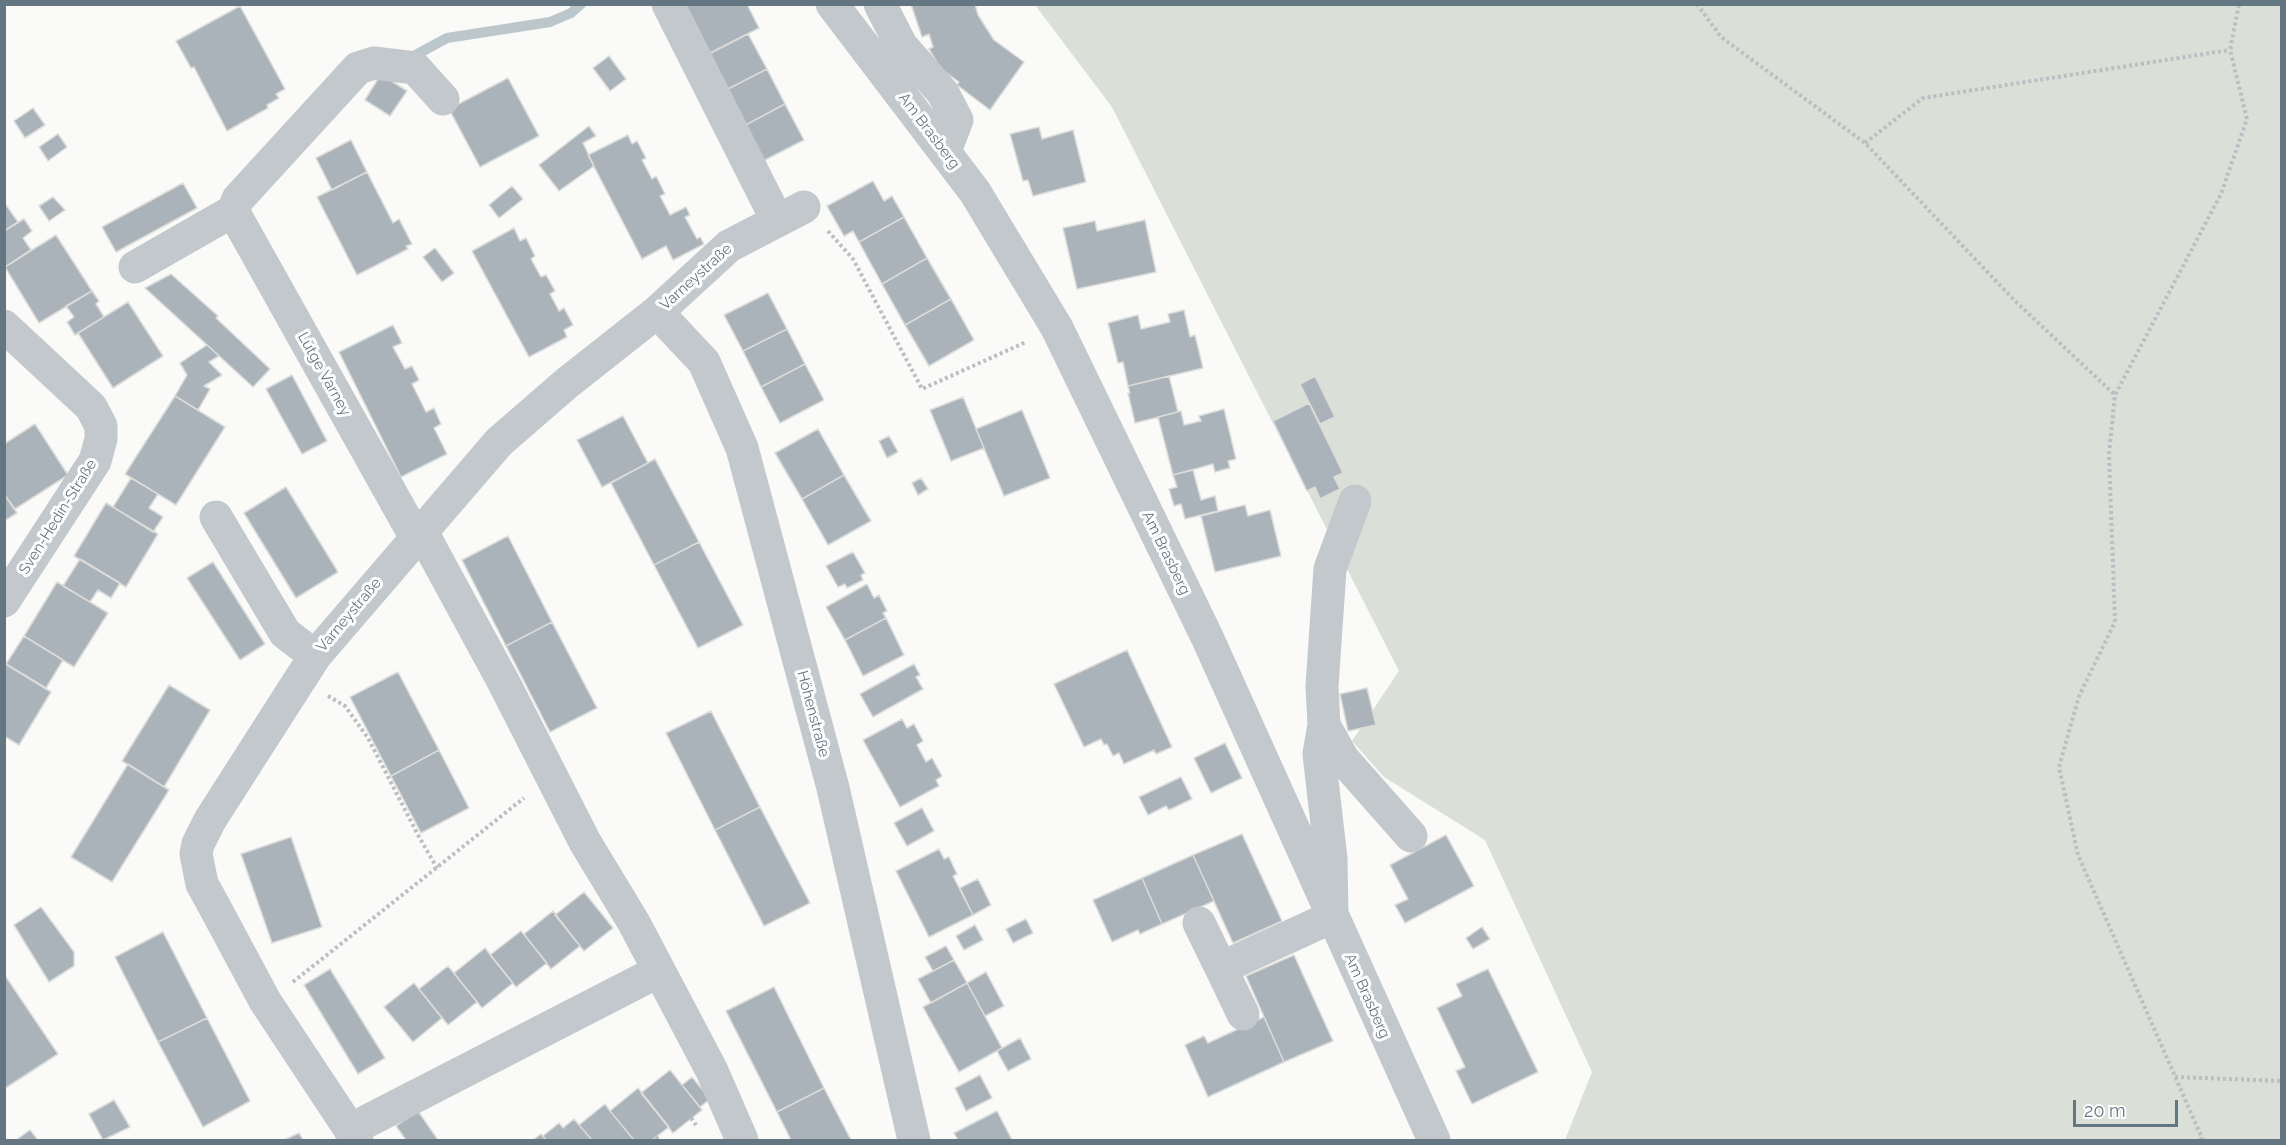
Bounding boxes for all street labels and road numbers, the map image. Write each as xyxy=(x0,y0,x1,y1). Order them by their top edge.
street label: Am Brasberg xyxy=(894,89,964,173)
street label: Varneystraße xyxy=(656,240,736,314)
street label: Lütge Varney xyxy=(294,329,354,419)
street label: Sven-Hedin-Straße xyxy=(15,456,101,578)
street label: Am Brasberg xyxy=(1138,508,1194,598)
street label: Varneystraße xyxy=(313,574,385,656)
street label: Höhenstraße xyxy=(793,669,833,759)
street label: Am Brasberg xyxy=(1340,951,1394,1041)

